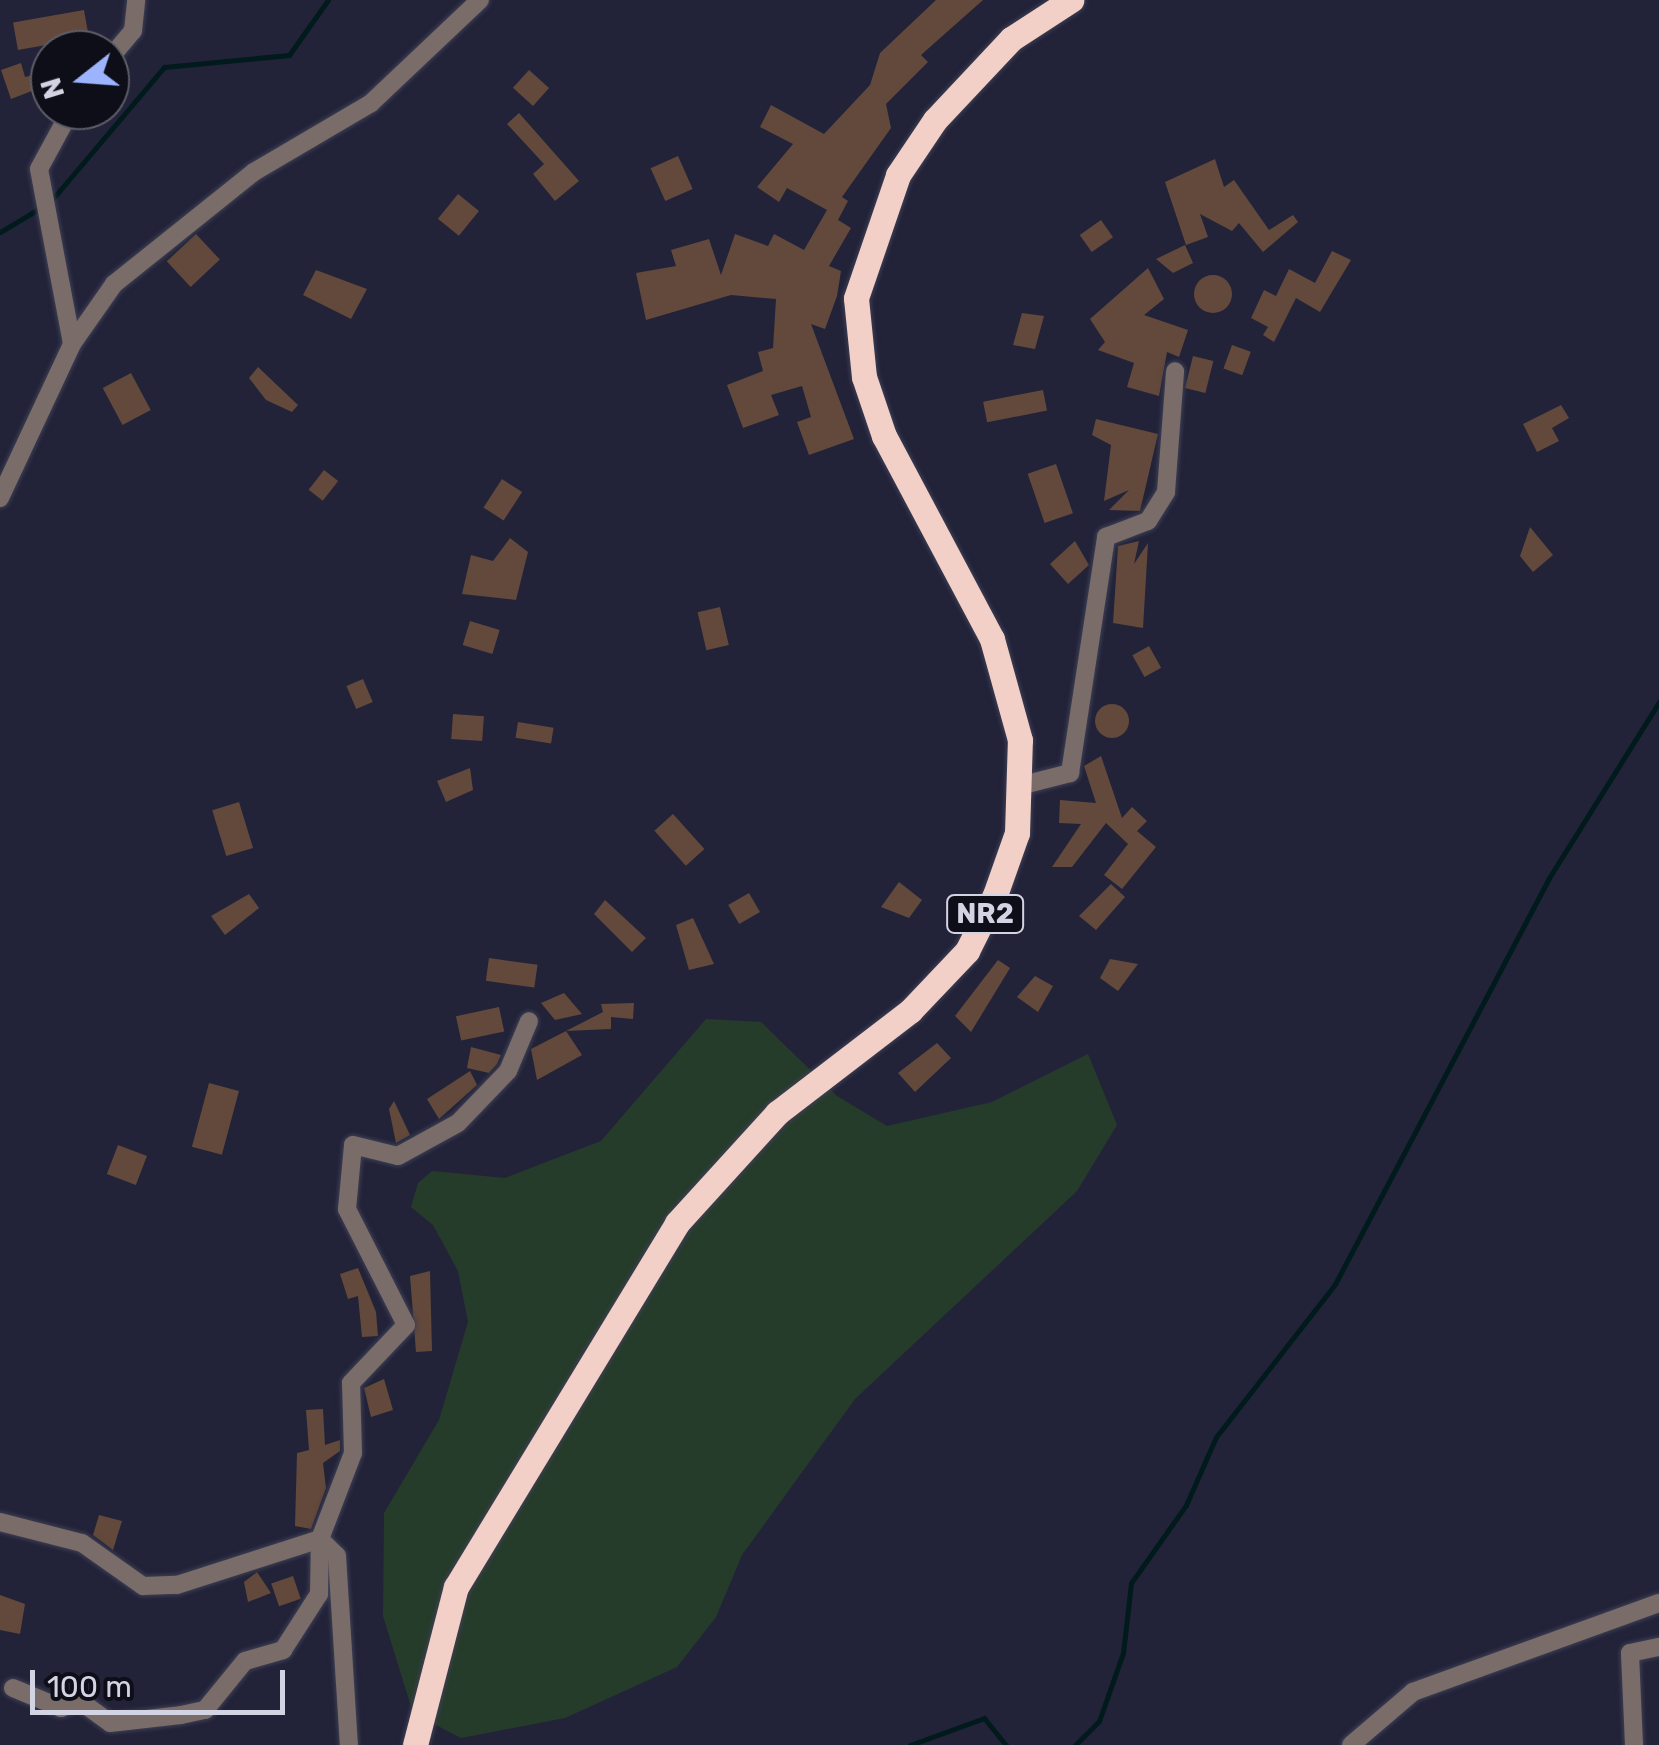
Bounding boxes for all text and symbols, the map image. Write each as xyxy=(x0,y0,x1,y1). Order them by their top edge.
north arrow xyxy=(30,30,130,130)
text: N xyxy=(34,74,71,103)
road number: NR2 xyxy=(945,891,1025,937)
scale bar xyxy=(35,1650,290,1712)
text: 100 m xyxy=(47,1669,132,1705)

